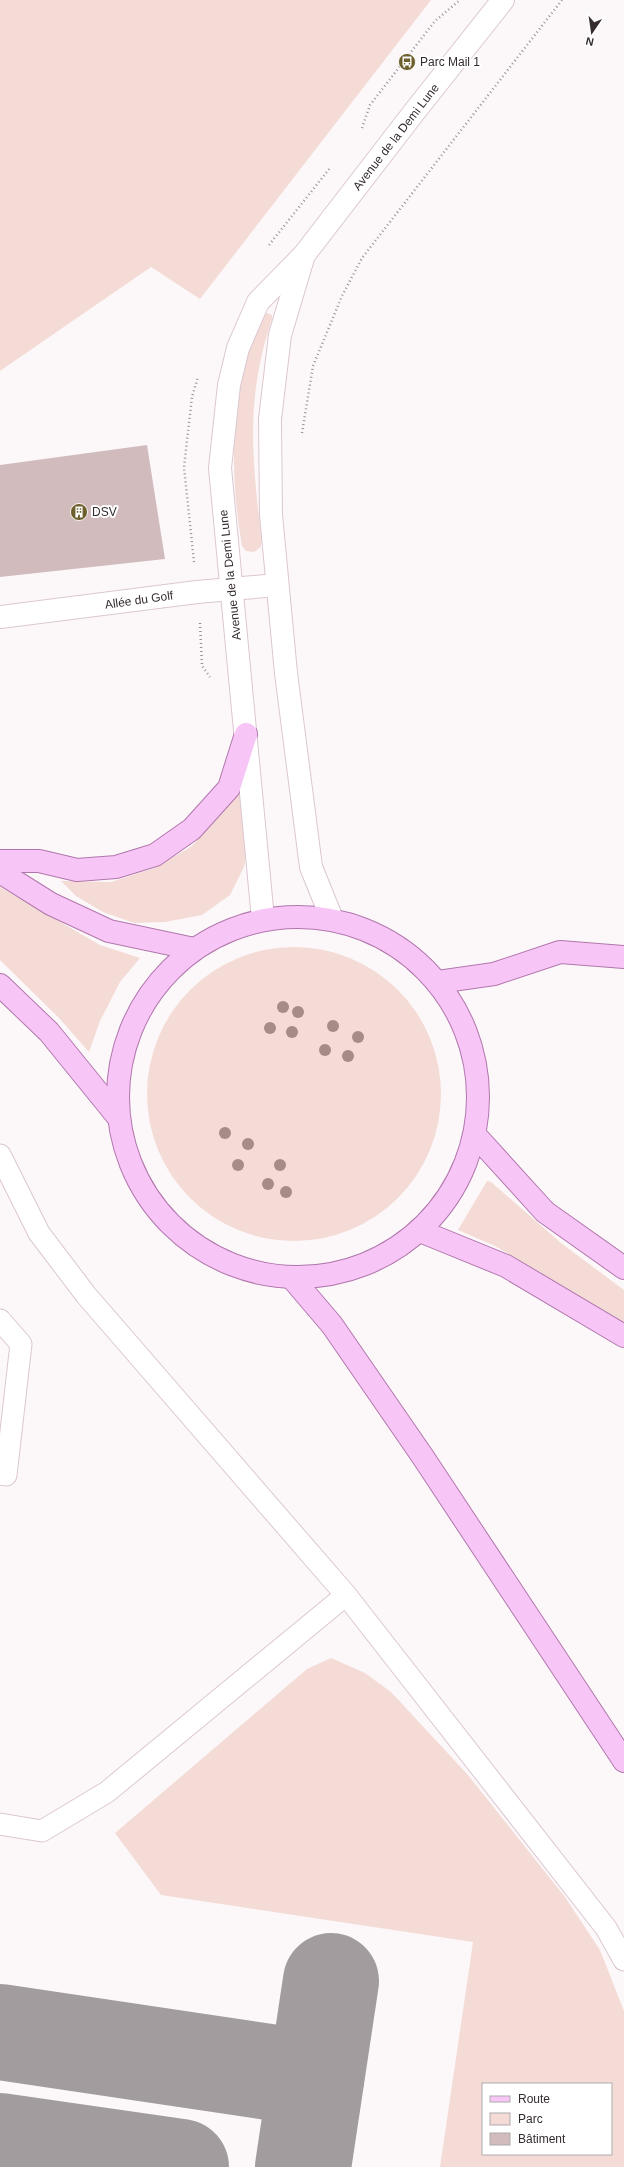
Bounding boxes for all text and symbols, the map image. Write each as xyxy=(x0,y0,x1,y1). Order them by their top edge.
north arrow xyxy=(572,12,612,52)
text: N xyxy=(584,35,595,48)
bus stop icon: Parc Mail 1 xyxy=(397,52,417,72)
place label: Parc Mail 1 xyxy=(420,55,480,69)
street label: Avenue de la Demi Lune xyxy=(350,81,442,193)
building icon: DSV xyxy=(69,502,89,522)
place label: DSV xyxy=(92,505,117,519)
street label: Avenue de la Demi Lune xyxy=(216,509,244,641)
street label: Allée du Golf xyxy=(104,588,175,612)
legend xyxy=(482,2083,612,2155)
text: Route xyxy=(518,2092,550,2106)
text: Parc xyxy=(518,2112,543,2126)
text: Bâtiment xyxy=(518,2132,566,2146)

